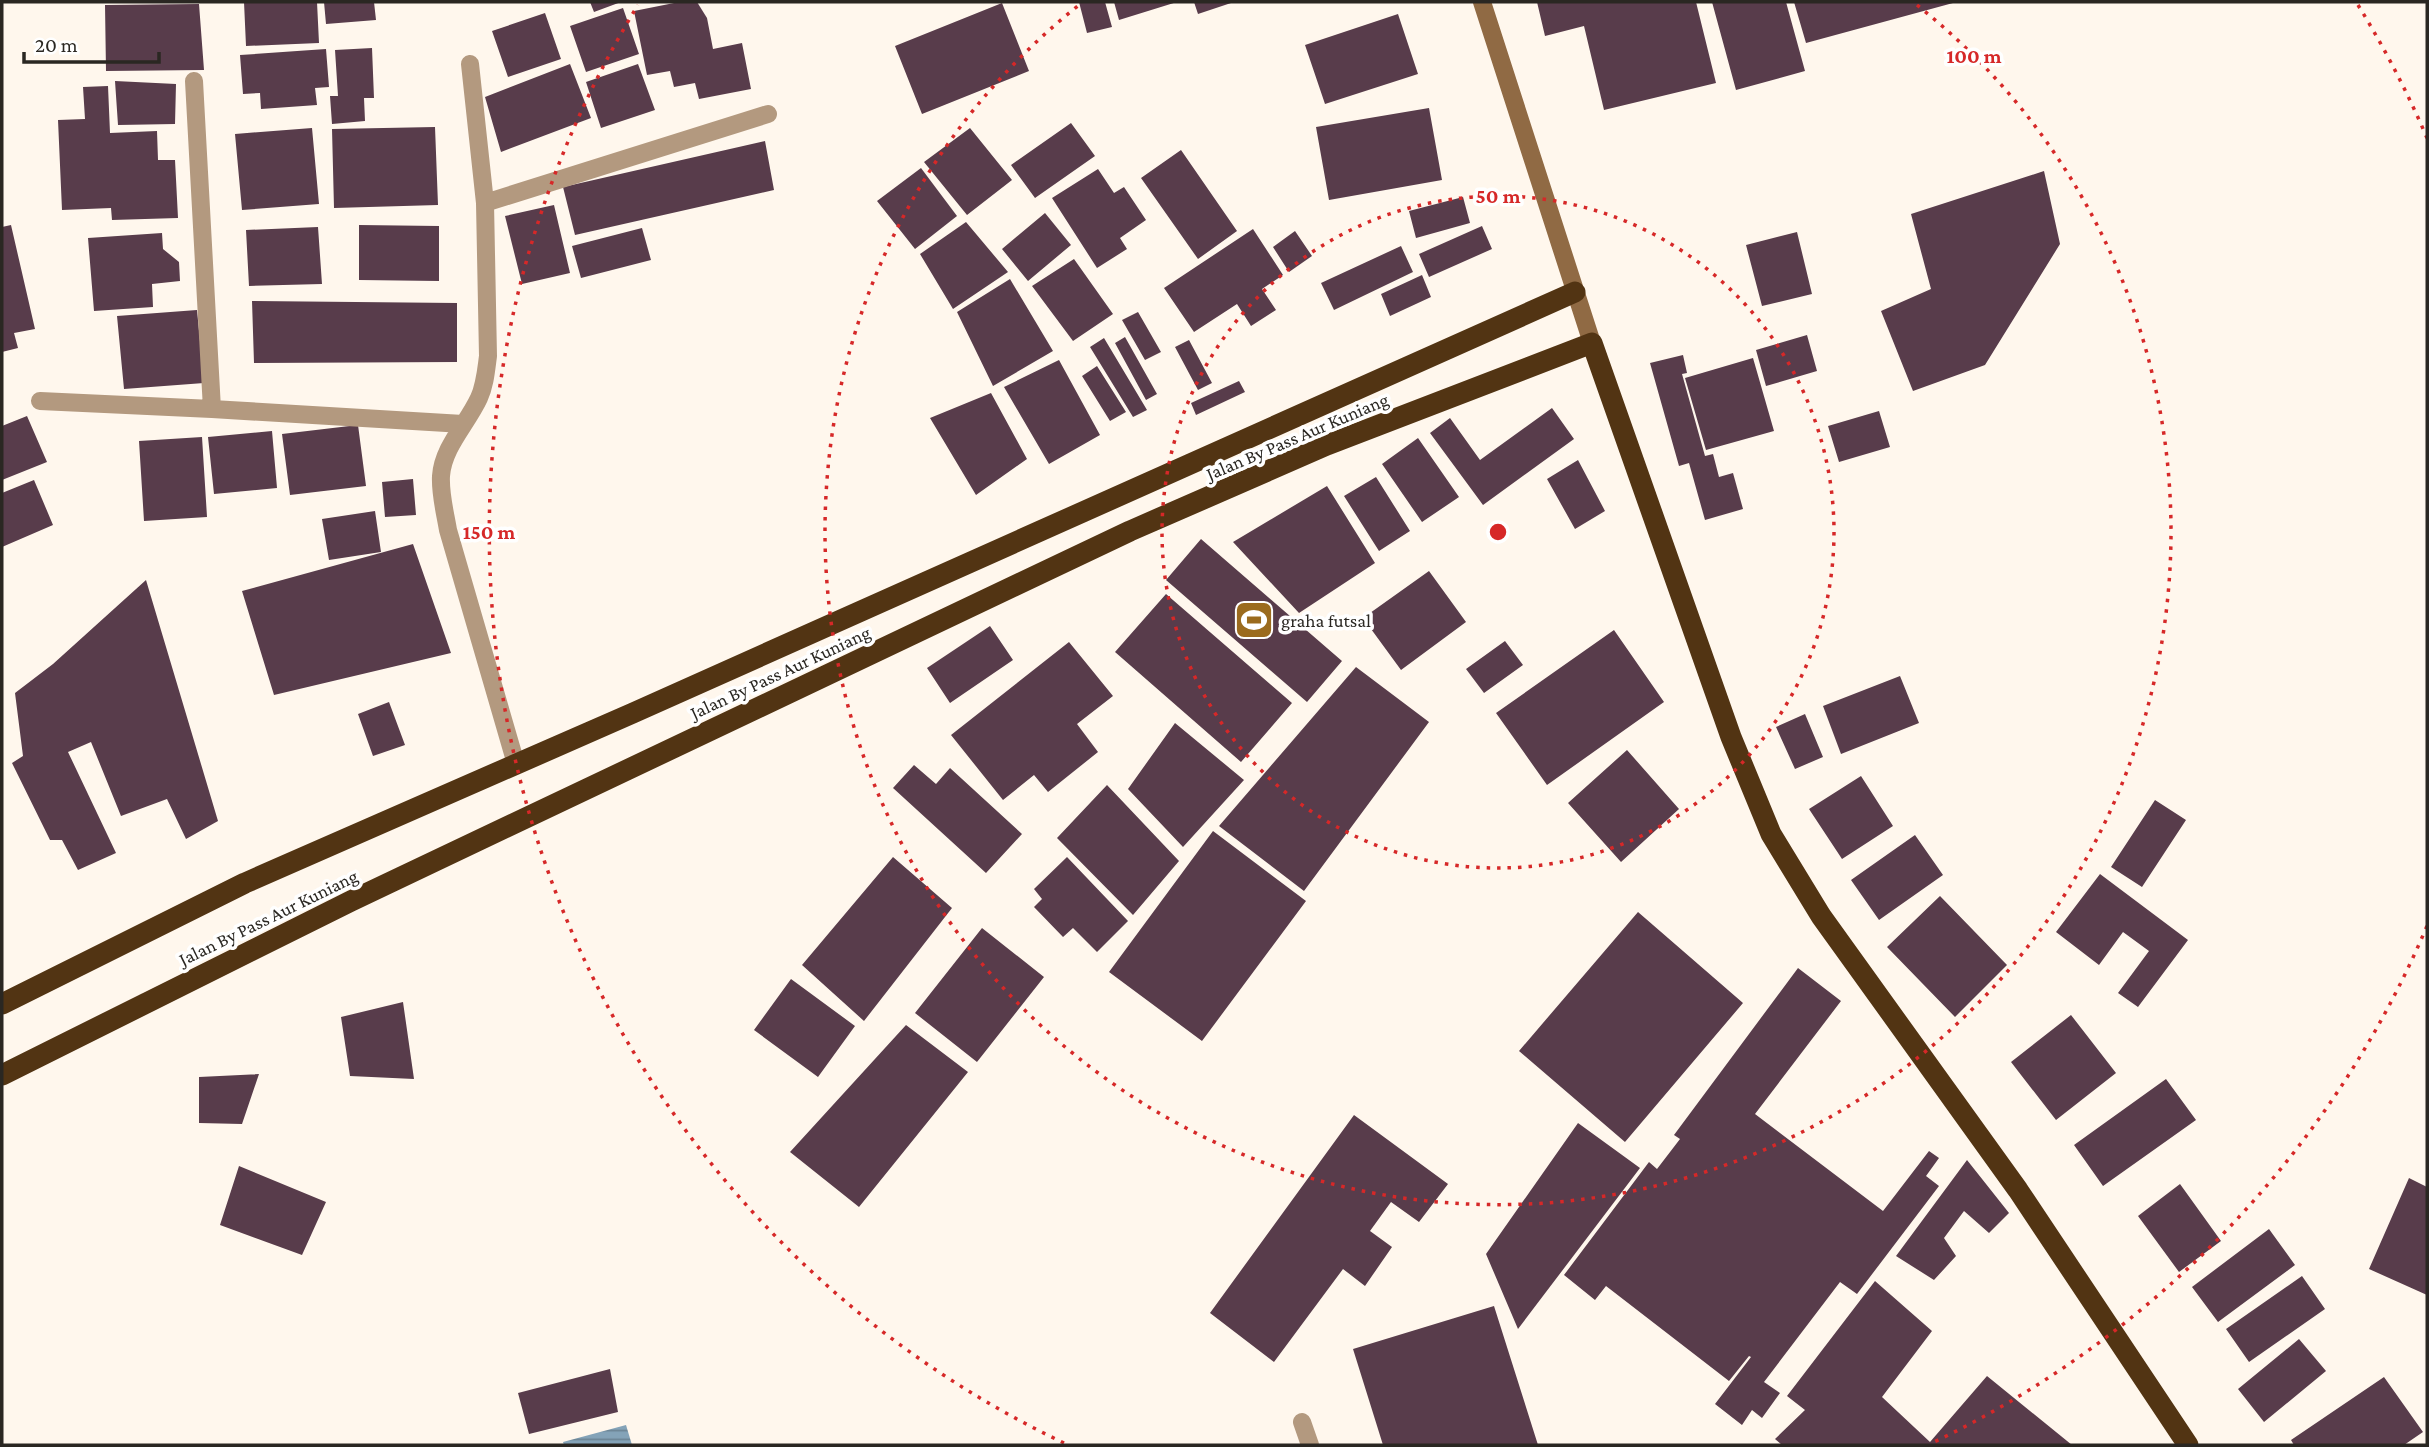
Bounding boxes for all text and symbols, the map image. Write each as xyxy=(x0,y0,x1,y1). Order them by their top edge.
scale bar xyxy=(24,21,159,65)
text: 20 m xyxy=(35,33,78,57)
text: 100 m xyxy=(1946,44,2002,68)
text: 50 m xyxy=(1476,184,1521,208)
street label: Jalan By Pass Aur Kuniang xyxy=(1201,388,1392,485)
text: 150 m xyxy=(463,520,516,544)
centre of rings xyxy=(1486,520,1510,544)
sports icon: graha futsal xyxy=(1233,599,1275,641)
place label: graha futsal xyxy=(1281,610,1371,631)
street label: Jalan By Pass Aur Kuniang xyxy=(685,621,874,724)
street label: Jalan By Pass Aur Kuniang xyxy=(174,865,361,971)

